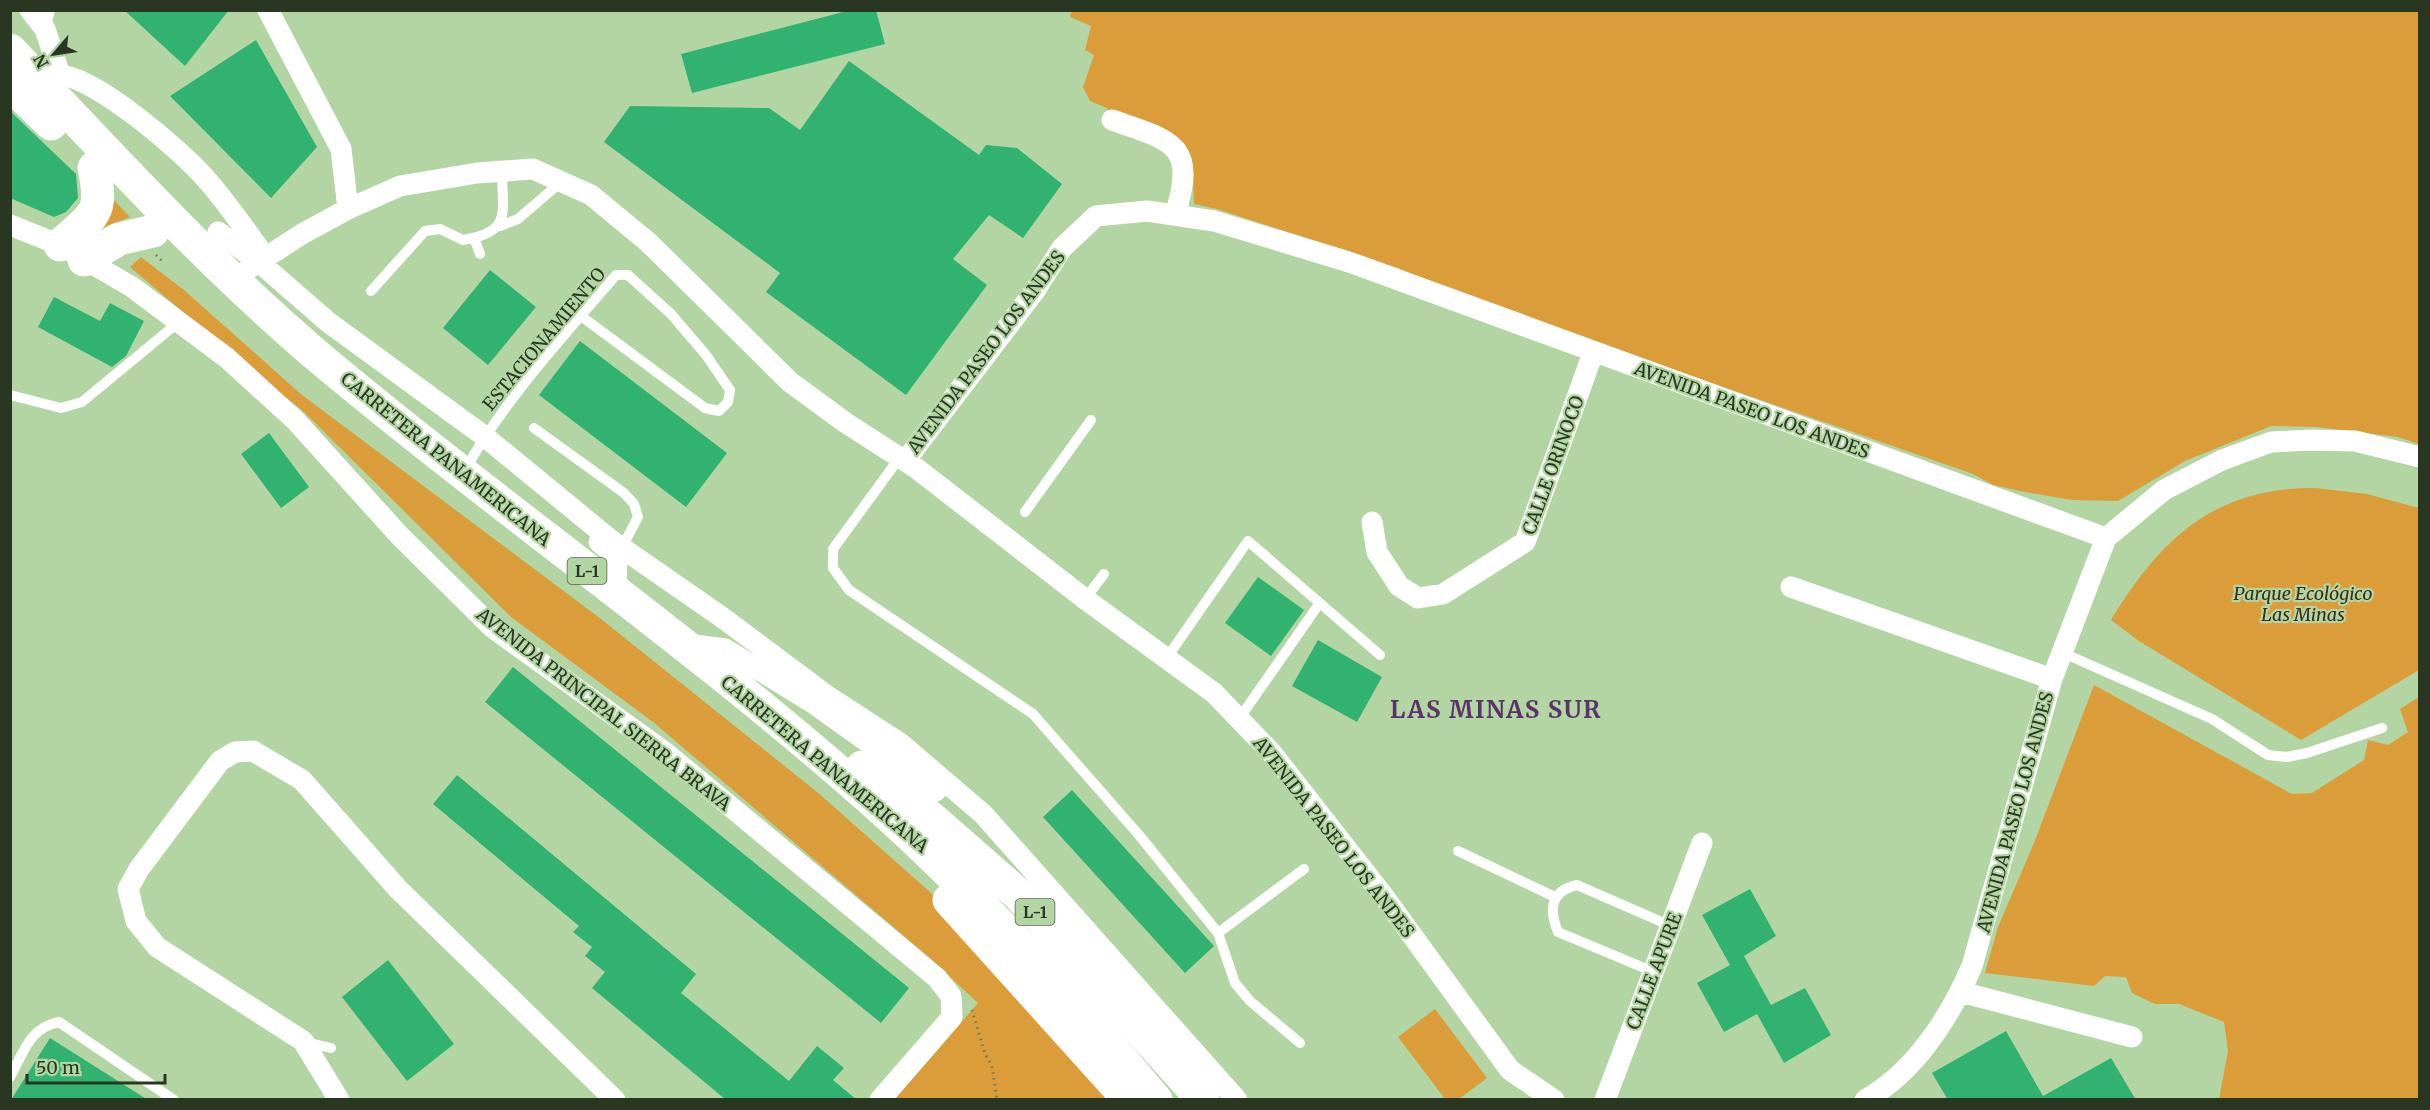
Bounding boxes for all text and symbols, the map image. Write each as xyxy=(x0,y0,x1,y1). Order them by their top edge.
north arrow xyxy=(24,24,84,84)
text: N xyxy=(29,51,53,72)
street label: AVENIDA PASEO LOS ANDES xyxy=(901,246,1070,459)
street label: ESTACIONAMIENTO xyxy=(477,263,611,415)
street label: AVENIDA PASEO LOS ANDES xyxy=(1630,356,1873,463)
street label: CARRETERA PANAMERICANA xyxy=(336,367,556,551)
street label: CALLE ORINOCO xyxy=(1517,392,1589,538)
road number: L-1 xyxy=(568,558,606,584)
park label: Parque Ecológico Las Minas xyxy=(2234,582,2372,626)
street label: AVENIDA PRINCIPAL SIERRA BRAVA xyxy=(471,602,736,816)
street label: CARRETERA PANAMERICANA xyxy=(717,670,934,858)
street label: AVENIDA PASEO LOS ANDES xyxy=(1971,689,2058,936)
district label: LAS MINAS SUR xyxy=(1390,694,1602,725)
street label: AVENIDA PASEO LOS ANDES xyxy=(1248,731,1420,942)
road number: L-1 xyxy=(1016,899,1054,925)
street label: CALLE APURE xyxy=(1621,909,1687,1033)
scale bar xyxy=(27,1047,165,1085)
text: 50 m xyxy=(36,1056,80,1079)

